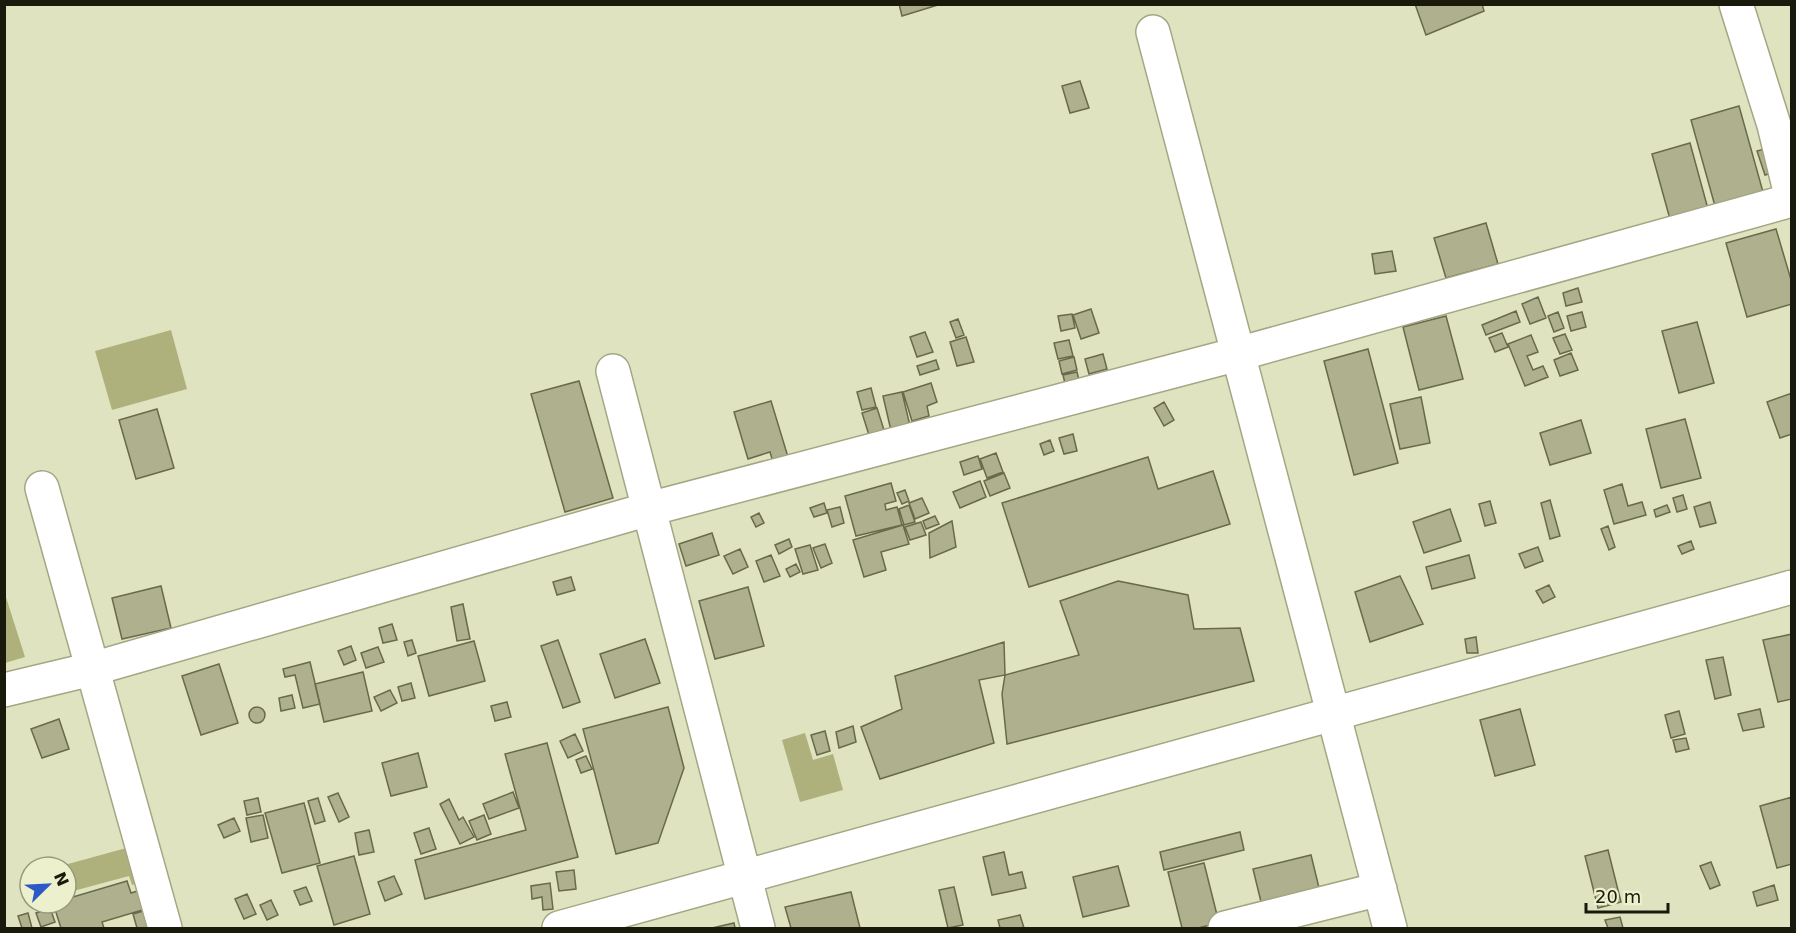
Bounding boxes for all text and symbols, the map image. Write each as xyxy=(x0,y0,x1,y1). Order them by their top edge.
north arrow xyxy=(18,855,78,915)
text: N xyxy=(50,869,73,889)
scale bar xyxy=(1586,876,1668,914)
text: 20 m xyxy=(1595,886,1641,907)

